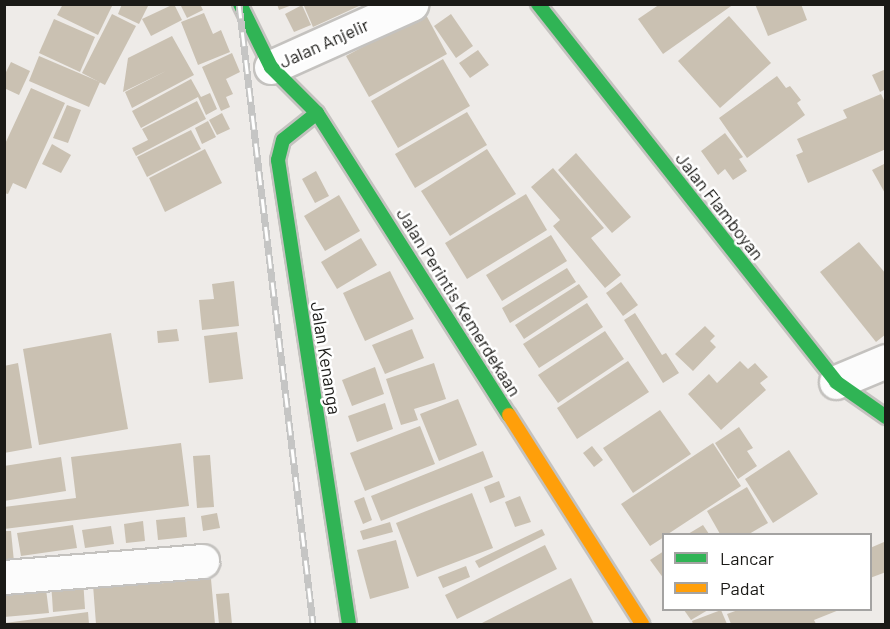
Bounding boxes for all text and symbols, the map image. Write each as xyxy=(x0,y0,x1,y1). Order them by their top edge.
street label: Jalan Anjelir xyxy=(276,14,372,72)
street label: Jalan Flamboyan xyxy=(671,148,769,264)
street label: Jalan Perintis Kemerdekaan xyxy=(392,204,526,400)
street label: Jalan Kenanga xyxy=(306,300,346,416)
legend xyxy=(662,533,872,611)
text: Lancar xyxy=(720,547,774,569)
text: Padat xyxy=(720,577,765,599)

